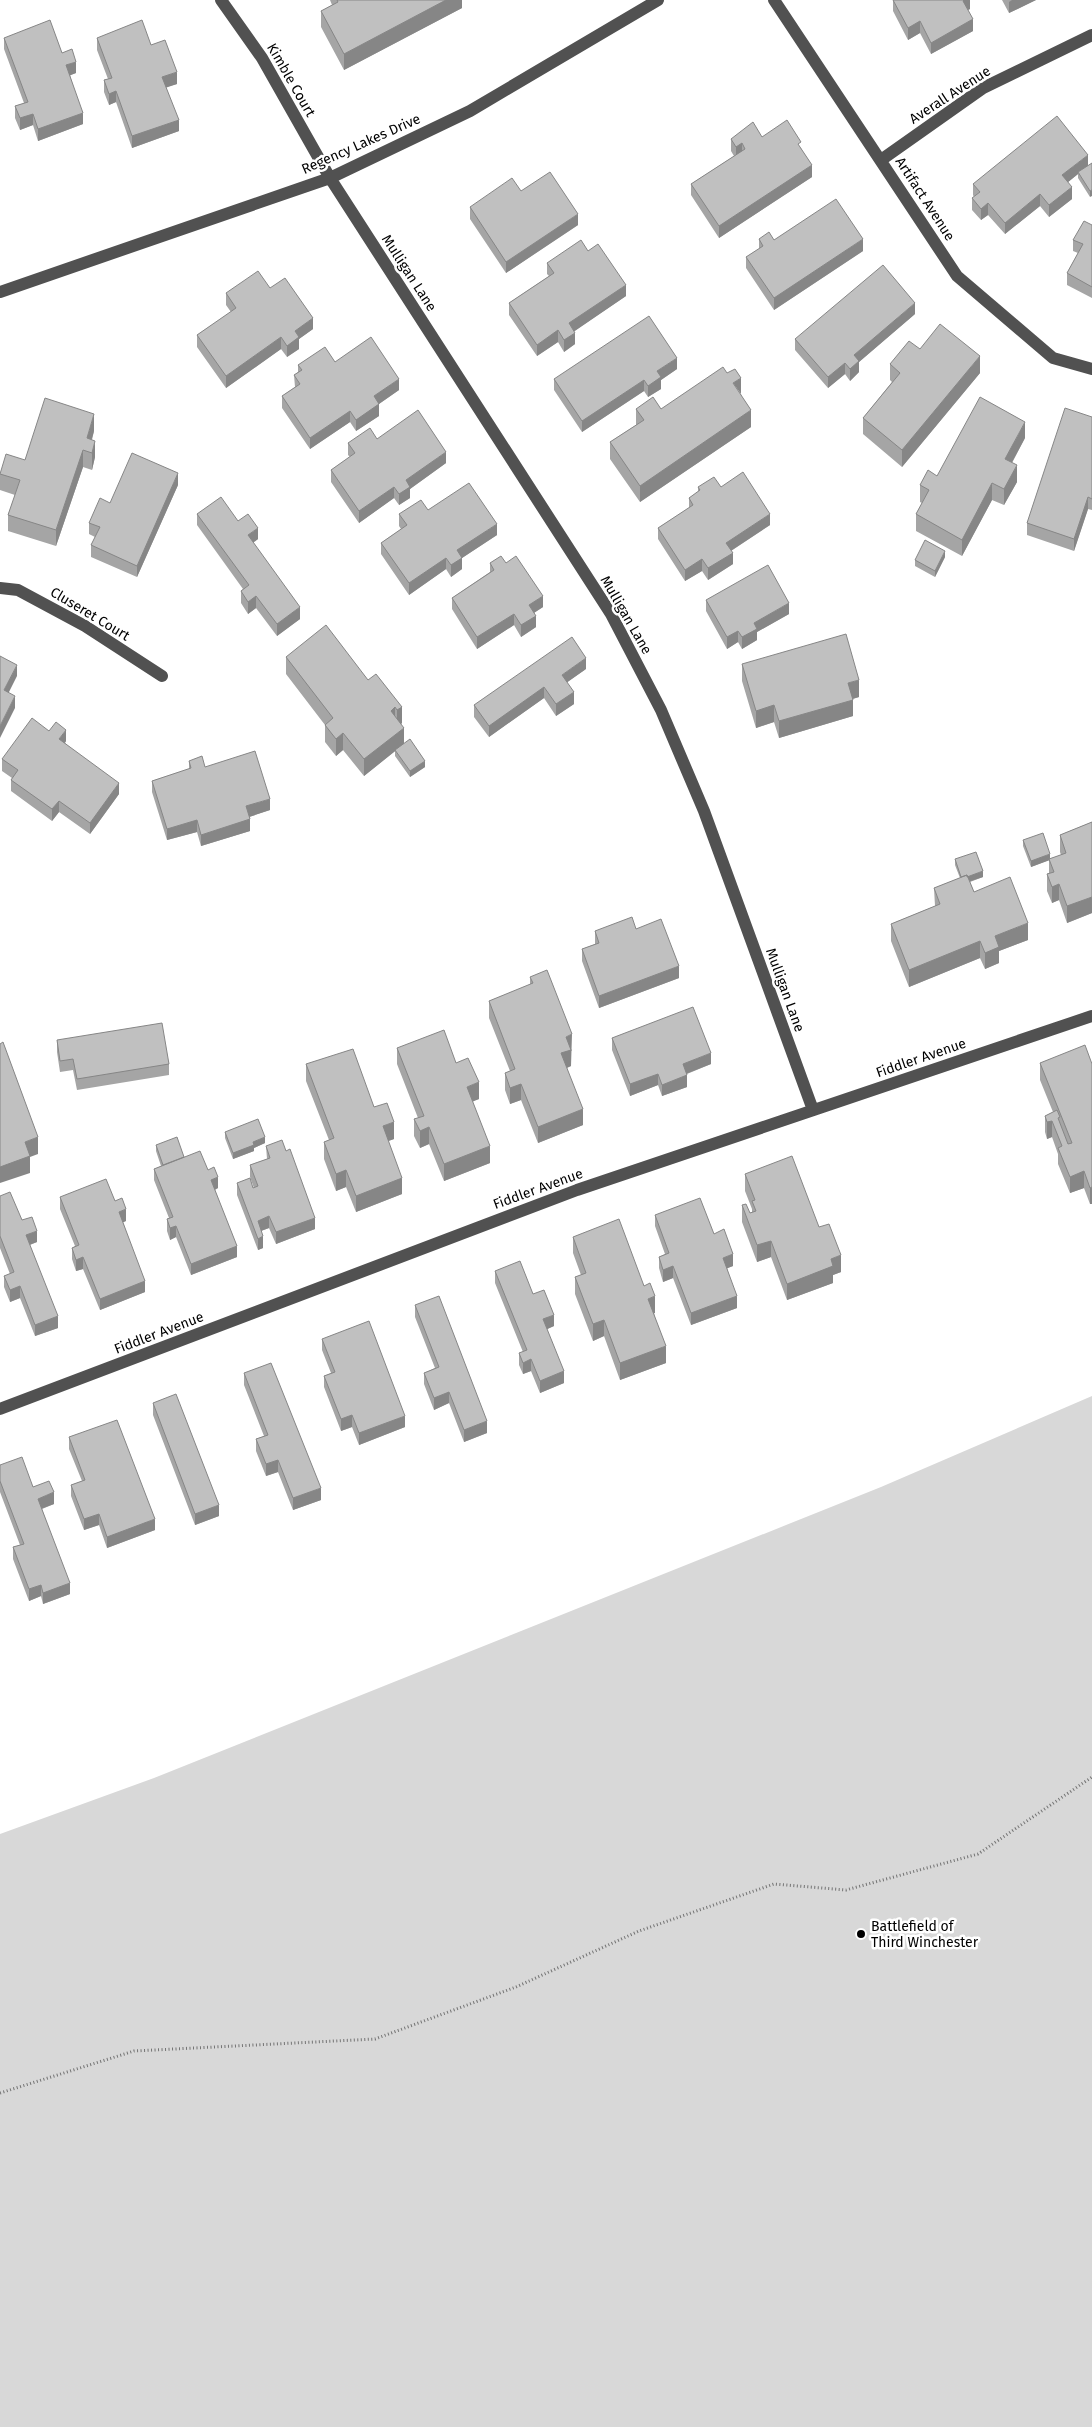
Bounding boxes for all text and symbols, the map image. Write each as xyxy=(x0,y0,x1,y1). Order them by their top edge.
street label: Kimble Court xyxy=(263,40,319,121)
street label: Averall Avenue xyxy=(906,62,994,128)
street label: Regency Lakes Drive xyxy=(299,110,423,178)
street label: Artifact Avenue xyxy=(892,154,958,244)
street label: Mulligan Lane xyxy=(378,231,440,315)
street label: Mulligan Lane xyxy=(597,573,655,657)
street label: Cluseret Court xyxy=(47,584,134,645)
street label: Mulligan Lane xyxy=(762,946,808,1034)
street label: Fiddler Avenue xyxy=(874,1035,968,1081)
street label: Fiddler Avenue xyxy=(491,1165,585,1213)
street label: Fiddler Avenue xyxy=(112,1308,206,1358)
place label: Battlefield of Third Winchester xyxy=(871,1918,979,1951)
marker: Battlefield of Third Winchester xyxy=(855,1928,867,1940)

